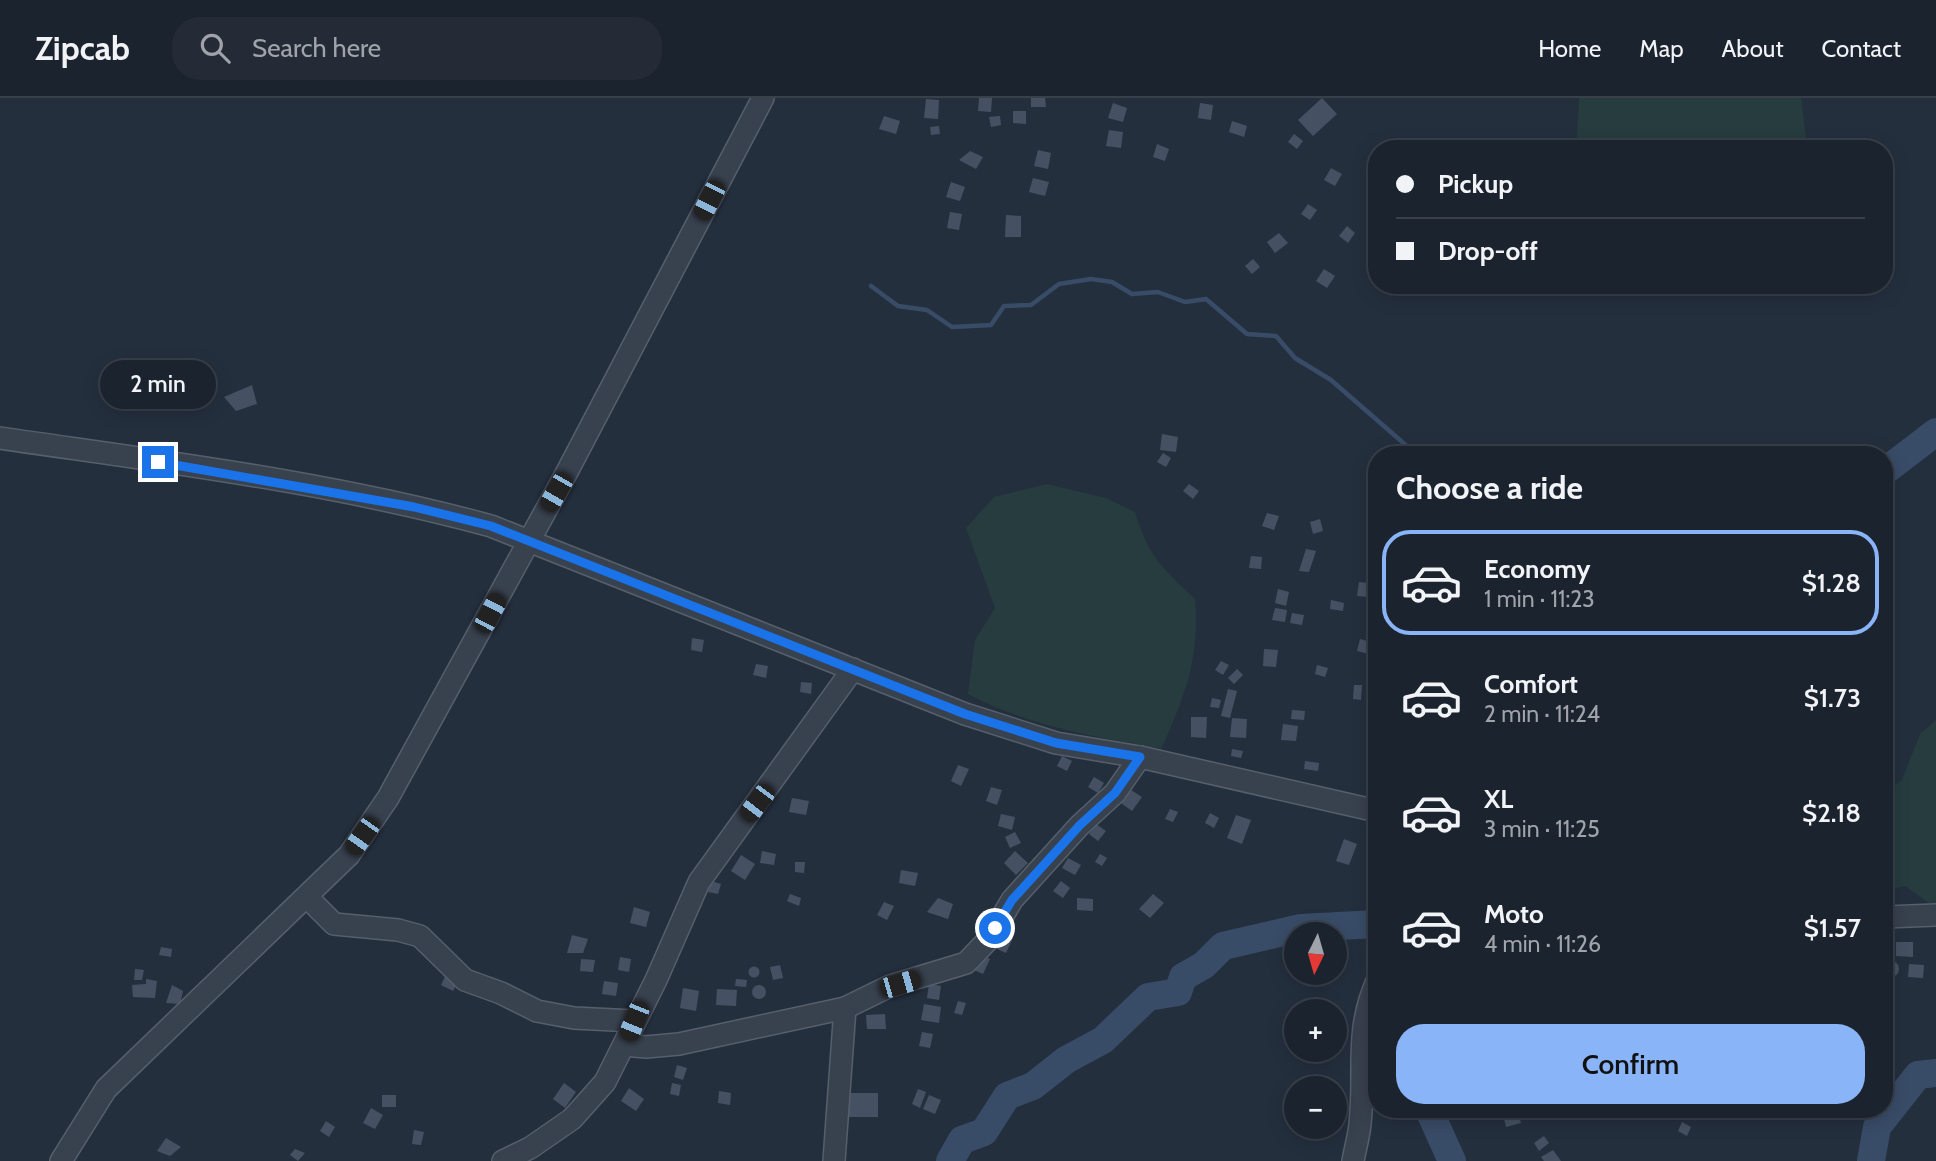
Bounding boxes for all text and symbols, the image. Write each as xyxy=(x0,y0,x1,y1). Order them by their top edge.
search box xyxy=(172,17,662,80)
text: Zipcab xyxy=(35,28,130,68)
icon: search xyxy=(196,29,234,67)
text: Search here xyxy=(252,32,381,64)
text: Home xyxy=(1538,34,1601,63)
text: Map xyxy=(1639,34,1684,63)
text: About xyxy=(1722,34,1784,63)
text: Contact xyxy=(1822,34,1901,63)
text: Pickup xyxy=(1438,168,1513,200)
car xyxy=(691,177,728,223)
text: Drop-off xyxy=(1438,235,1538,267)
callout: 2 min xyxy=(100,360,216,410)
text: 2 min xyxy=(130,370,186,398)
route end xyxy=(142,446,174,478)
text: Choose a ride xyxy=(1396,468,1583,507)
car xyxy=(537,469,576,515)
icon: car xyxy=(1400,551,1463,614)
text: Economy xyxy=(1484,553,1590,585)
text: $1.28 xyxy=(1802,567,1861,599)
text: 1 min · 11:23 xyxy=(1484,585,1595,613)
car xyxy=(471,590,510,636)
icon: car xyxy=(1400,666,1463,729)
text: Comfort xyxy=(1484,668,1578,700)
text: $1.73 xyxy=(1804,682,1861,714)
text: 2 min · 11:24 xyxy=(1484,700,1600,728)
car xyxy=(736,780,779,826)
icon: car xyxy=(1400,781,1463,844)
text: XL xyxy=(1484,783,1513,815)
text: $2.18 xyxy=(1802,797,1861,829)
car xyxy=(342,813,383,859)
text: 3 min · 11:25 xyxy=(1484,815,1600,843)
icon: car xyxy=(1400,896,1463,959)
text: Moto xyxy=(1484,898,1544,930)
route start xyxy=(979,912,1011,944)
text: $1.57 xyxy=(1804,912,1861,944)
north arrow xyxy=(1284,922,1348,985)
map controls xyxy=(1284,922,1347,1139)
text: 4 min · 11:26 xyxy=(1484,930,1601,958)
car xyxy=(877,968,924,1000)
car xyxy=(617,998,652,1044)
button: + xyxy=(1284,999,1347,1062)
button: Confirm xyxy=(1396,1024,1865,1104)
button: − xyxy=(1284,1076,1347,1139)

